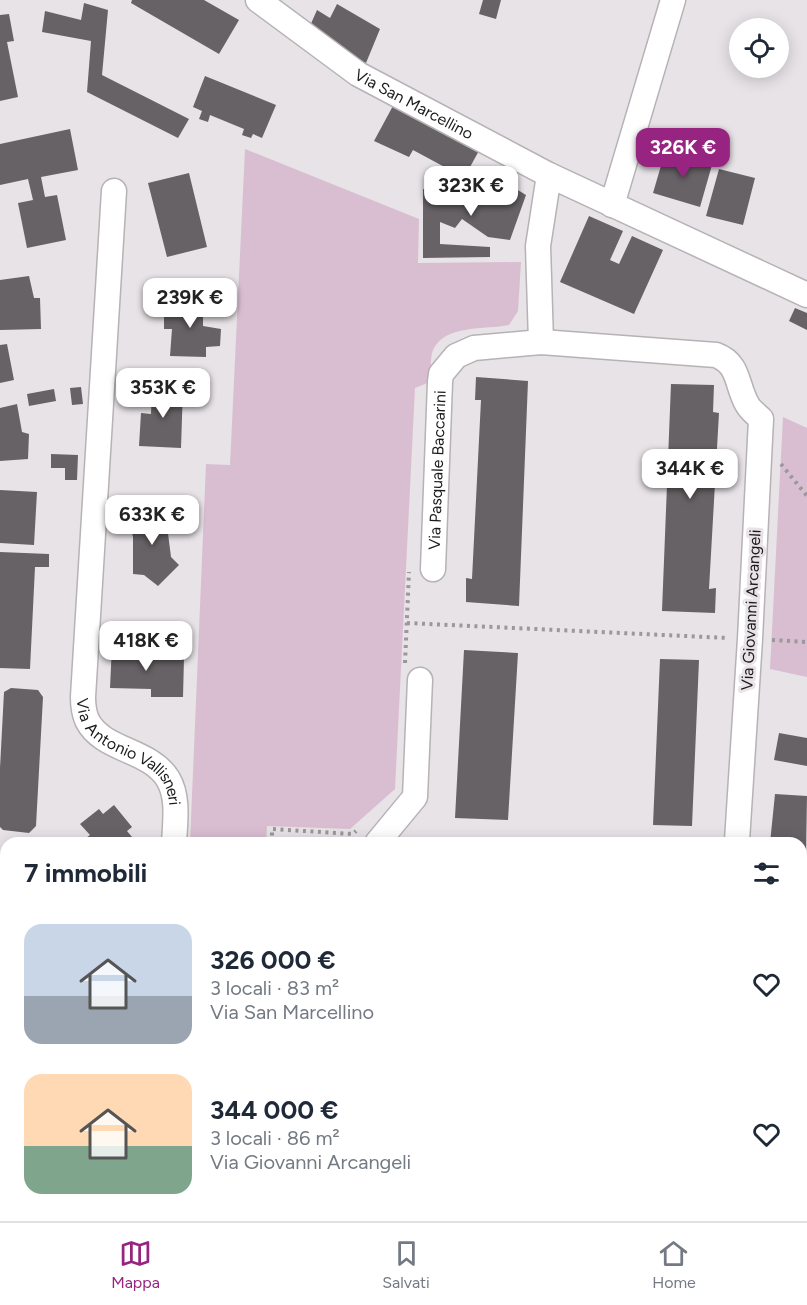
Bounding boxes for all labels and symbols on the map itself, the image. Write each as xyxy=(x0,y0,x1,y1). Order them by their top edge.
street label: Via San Marcellino xyxy=(352,65,477,143)
pin: 326K € xyxy=(634,128,732,179)
pin: 323K € xyxy=(422,166,520,217)
pin: 239K € xyxy=(141,278,239,329)
pin: 353K € xyxy=(114,368,212,419)
street label: Via Pasquale Baccarini xyxy=(424,390,449,550)
pin: 344K € xyxy=(641,449,739,500)
pin: 633K € xyxy=(103,495,201,546)
street label: Via Giovanni Arcangeli xyxy=(737,529,765,691)
pin: 418K € xyxy=(97,621,195,672)
street label: Via Antonio Vallisneri xyxy=(73,697,185,806)

